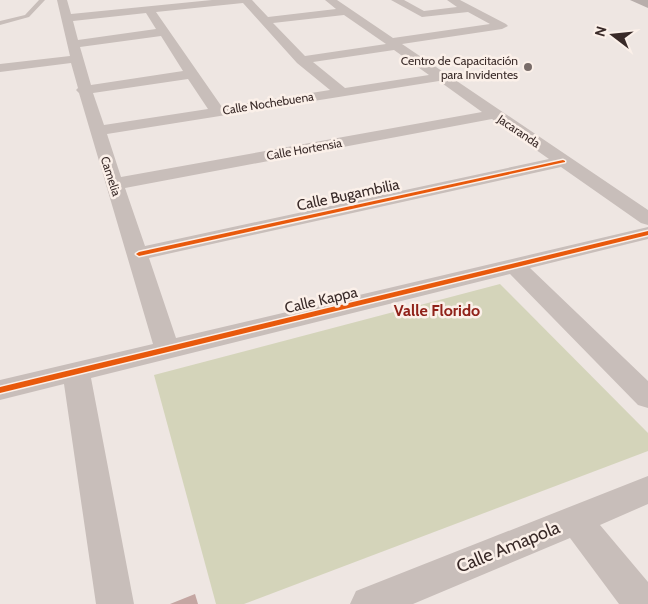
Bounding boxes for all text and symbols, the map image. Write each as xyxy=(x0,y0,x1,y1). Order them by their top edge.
north arrow xyxy=(588,10,638,60)
text: N xyxy=(590,24,611,39)
place label: Centro de Capacitación para Invidentes xyxy=(401,53,518,82)
marker: Centro de Capacitación para Invidentes xyxy=(522,61,534,73)
street label: Calle Nochebuena xyxy=(221,88,315,118)
street label: Jacaranda xyxy=(494,111,543,151)
street label: Calle Hortensia xyxy=(265,135,343,163)
street label: Camelia xyxy=(98,154,125,198)
street label: Calle Bugambilia xyxy=(295,175,402,215)
street label: Calle Kappa xyxy=(283,283,360,317)
district label: Valle Florido xyxy=(394,301,480,320)
street label: Calle Amapola xyxy=(453,516,563,578)

